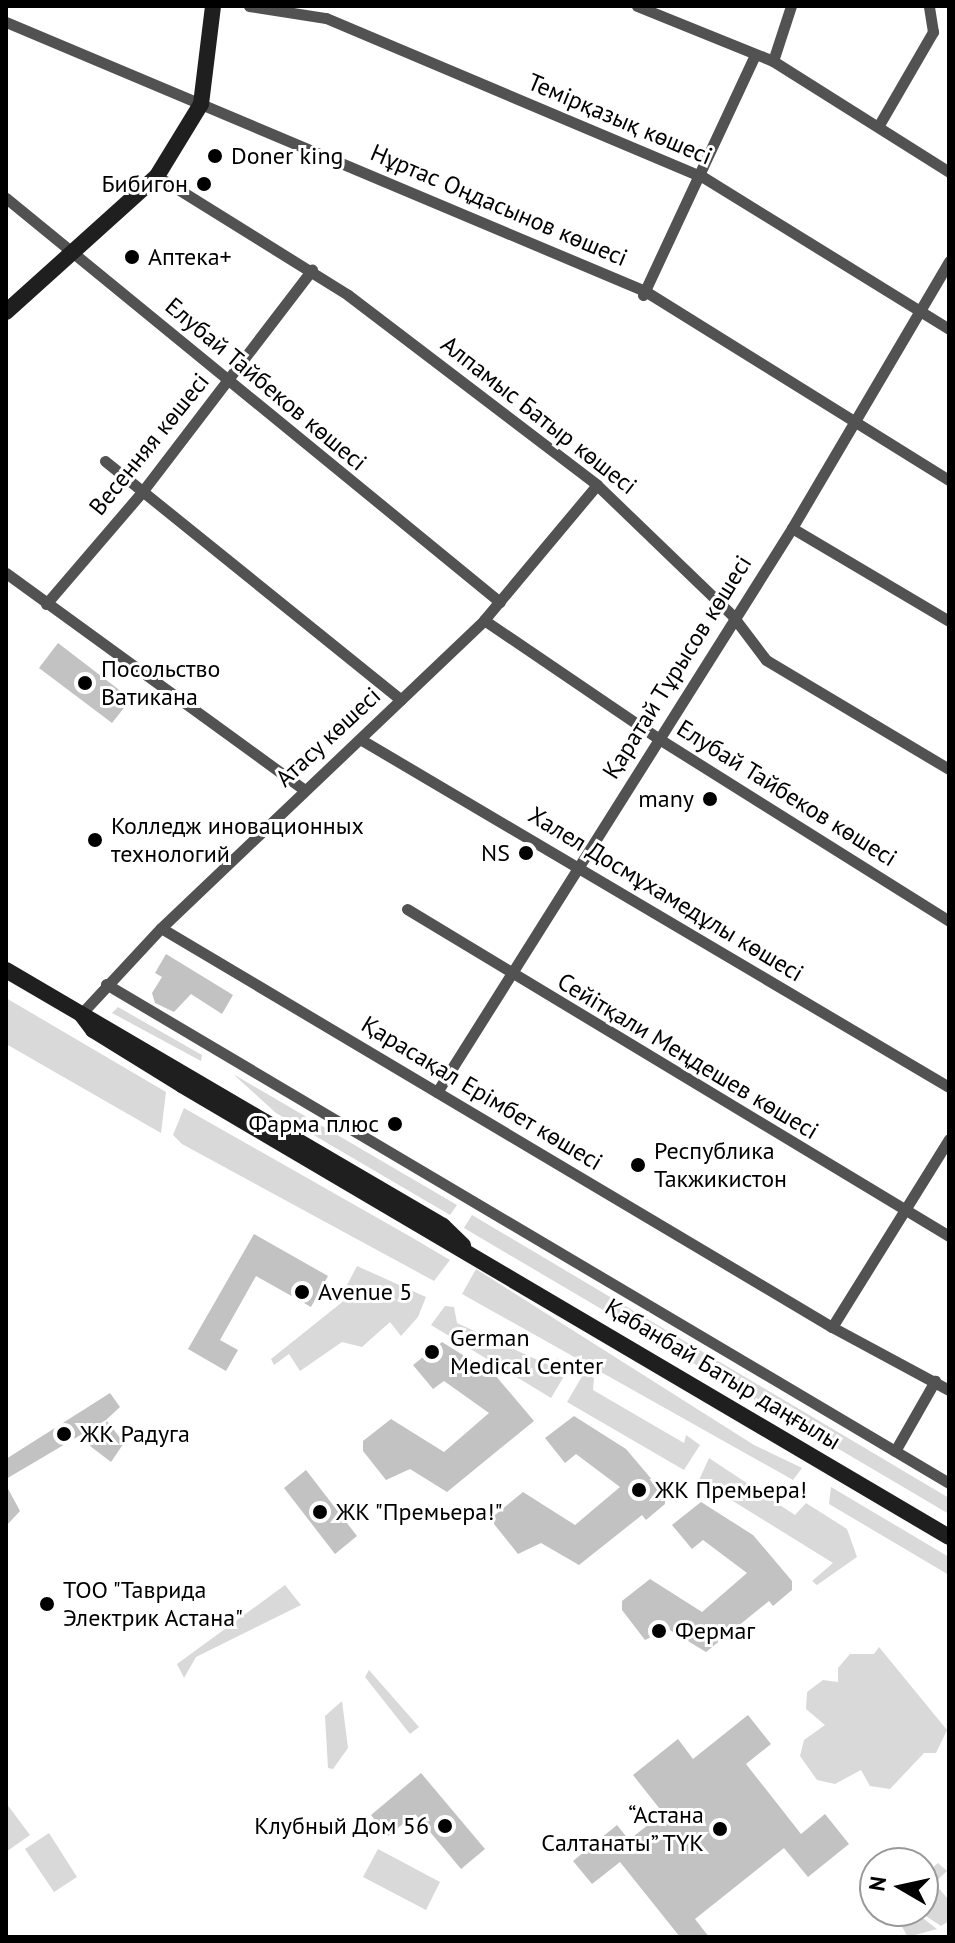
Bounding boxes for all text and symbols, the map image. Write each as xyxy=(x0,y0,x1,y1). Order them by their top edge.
street label: Темірқазық көшесі xyxy=(524,67,716,171)
street label: Нұртас Оңдасынов көшесі xyxy=(366,138,632,272)
place label: Doner king xyxy=(231,142,343,170)
marker: Doner king xyxy=(206,147,224,165)
place label: Бибигон xyxy=(101,170,188,198)
marker: Бибигон xyxy=(195,175,213,193)
place label: Аптека+ xyxy=(148,243,232,271)
marker: Аптека+ xyxy=(123,248,141,266)
street label: Елубай Тайбеков көшесі xyxy=(159,291,373,477)
street label: Алпамыс Батыр көшесі xyxy=(436,330,642,500)
street label: Весенняя көшесі xyxy=(83,367,215,521)
street label: Қаратай Тұрысов көшесі xyxy=(596,550,758,784)
place label: Посольство Ватикана xyxy=(101,655,220,711)
marker: Посольство Ватикана xyxy=(76,674,94,692)
street label: Атасу көшесі xyxy=(269,681,387,793)
street label: Елубай Тайбеков көшесі xyxy=(671,713,903,873)
place label: many xyxy=(638,785,694,813)
marker: many xyxy=(701,790,719,808)
street label: Халел Досмұхамедұлы көшесі xyxy=(523,800,809,988)
place label: Колледж иновационных технологий xyxy=(111,812,364,868)
marker: Колледж иновационных технологий xyxy=(86,831,104,849)
place label: NS xyxy=(481,839,510,867)
marker: NS xyxy=(517,844,535,862)
street label: Сейітқали Меңдешев көшесі xyxy=(552,967,824,1145)
street label: Қарасақал Ерімбет көшесі xyxy=(356,1009,608,1177)
place label: Фарма плюс xyxy=(249,1110,379,1138)
marker: Фарма плюс xyxy=(386,1115,404,1133)
place label: Республика Такжикистон xyxy=(654,1137,787,1193)
marker: Республика Такжикистон xyxy=(629,1156,647,1174)
place label: Avenue 5 xyxy=(318,1278,412,1306)
marker: Avenue 5 xyxy=(293,1283,311,1301)
street label: Қабанбай Батыр даңғылы xyxy=(600,1292,846,1456)
place label: German Medical Center xyxy=(450,1324,603,1380)
marker: German Medical Center xyxy=(421,1341,443,1363)
place label: ЖК Радуга xyxy=(80,1420,190,1448)
marker: ЖК Радуга xyxy=(55,1425,73,1443)
place label: ЖК Премьера! xyxy=(655,1476,807,1504)
marker: ЖК Премьера! xyxy=(630,1481,648,1499)
place label: ЖК "Премьера!" xyxy=(336,1498,504,1526)
marker: ЖК "Премьера!" xyxy=(311,1503,329,1521)
place label: ТОО "Таврида Электрик Астана" xyxy=(63,1576,244,1632)
marker: ТОО "Таврида Электрик Астана" xyxy=(38,1595,56,1613)
place label: Фермаг xyxy=(675,1617,755,1645)
marker: Фермаг xyxy=(650,1622,668,1640)
place label: “Астана Салтанаты” ТҮК xyxy=(539,1801,704,1857)
place label: Клубный Дом 56 xyxy=(254,1812,429,1840)
marker: Клубный Дом 56 xyxy=(436,1817,454,1835)
marker: “Астана Салтанаты” ТҮК xyxy=(711,1820,729,1838)
north arrow xyxy=(859,1847,939,1927)
text: N xyxy=(862,1874,892,1893)

